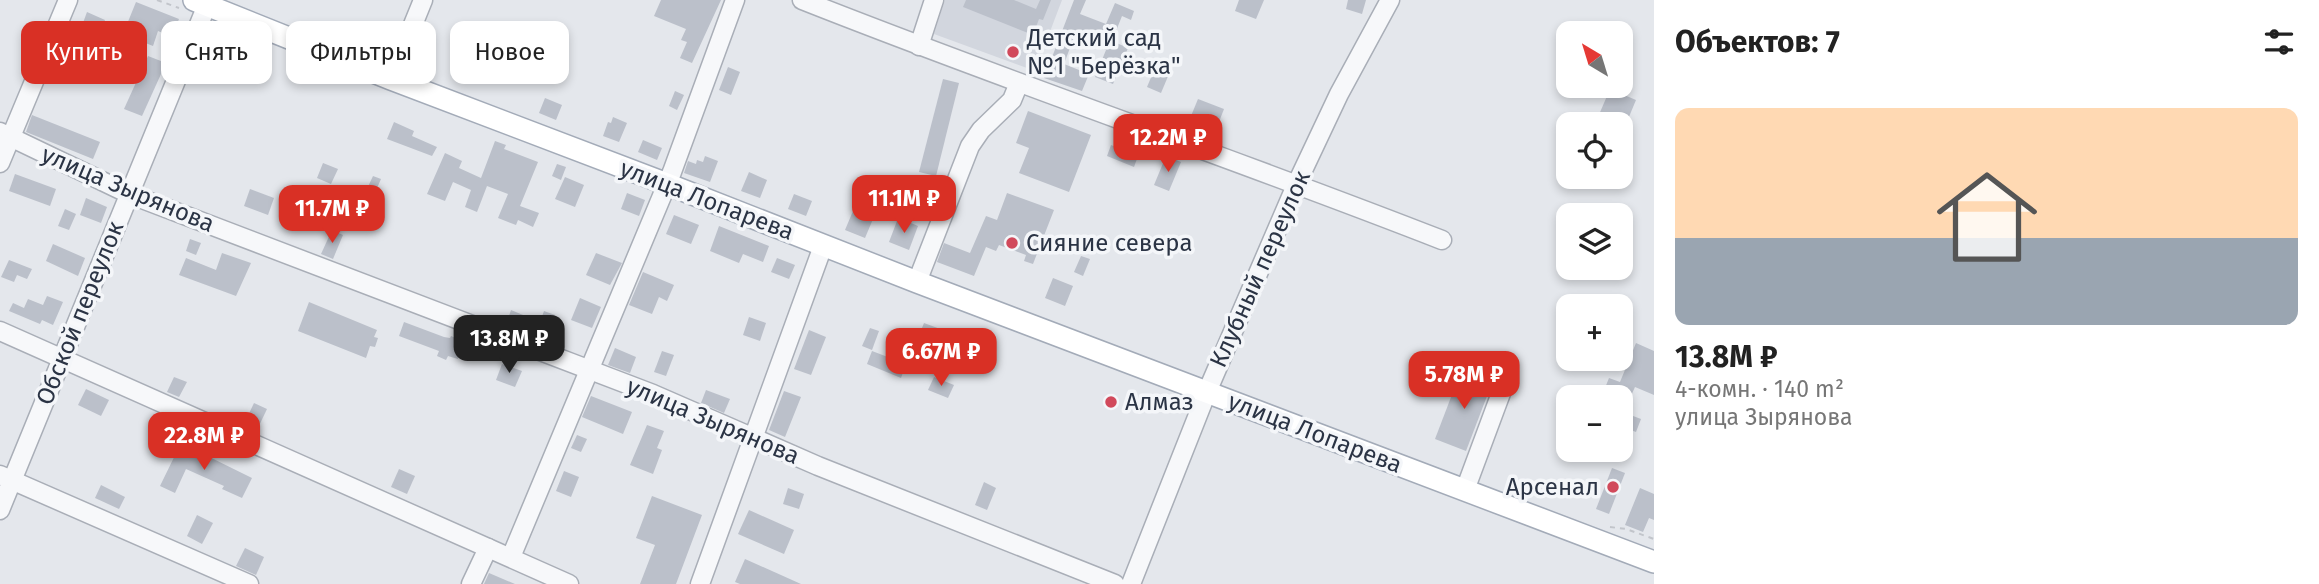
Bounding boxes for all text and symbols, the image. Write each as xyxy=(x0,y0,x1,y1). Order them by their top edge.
chip: Купить xyxy=(21,21,147,84)
chip: Снять xyxy=(161,21,272,84)
chip: Фильтры xyxy=(286,21,436,84)
chip: Новое xyxy=(450,21,569,84)
north arrow xyxy=(1556,21,1633,98)
map controls xyxy=(1556,21,1633,462)
icon: filters xyxy=(2260,23,2298,61)
place label: Детский сад №1 "Берёзка" xyxy=(1026,24,1180,80)
text: Объектов: 7 xyxy=(1675,24,1840,60)
marker: Детский сад №1 "Берёзка" xyxy=(1005,44,1021,60)
button: locate xyxy=(1556,112,1633,189)
pin: 12.2M ₽ xyxy=(1103,114,1233,174)
text: 12.2M ₽ xyxy=(1129,123,1207,151)
street label: улица Зырянова xyxy=(37,140,219,238)
street label: улица Лопарева xyxy=(616,154,798,246)
icon: home xyxy=(1924,154,2050,280)
street label: Клубный переулок xyxy=(1204,166,1316,372)
pin: 11.1M ₽ xyxy=(839,176,969,235)
text: 11.1M ₽ xyxy=(868,184,940,212)
pin: 11.7M ₽ xyxy=(267,186,397,245)
text: 11.7M ₽ xyxy=(295,194,369,222)
button: layers xyxy=(1556,203,1633,280)
street label: Обской переулок xyxy=(30,217,130,409)
place label: Сияние севера xyxy=(1026,229,1192,257)
marker: Сияние севера xyxy=(1004,235,1020,251)
button: + xyxy=(1556,294,1633,371)
pin: 13.8M ₽ xyxy=(444,316,574,375)
text: 13.8M ₽ xyxy=(470,324,548,352)
pin: 6.67M ₽ xyxy=(876,328,1006,388)
text: 6.67M ₽ xyxy=(902,337,980,365)
text: 13.8M ₽ xyxy=(1675,339,1778,375)
pin: 5.78M ₽ xyxy=(1399,352,1529,411)
text: 5.78M ₽ xyxy=(1425,360,1503,388)
street label: улица Зырянова xyxy=(622,372,804,470)
text: 4-комн. · 140 m² xyxy=(1675,375,1844,403)
button: − xyxy=(1556,385,1633,462)
street label: улица Лопарева xyxy=(1224,387,1406,479)
place label: Алмаз xyxy=(1125,388,1194,416)
marker: Алмаз xyxy=(1103,394,1119,410)
text: улица Зырянова xyxy=(1675,403,1852,431)
pin: 22.8M ₽ xyxy=(139,412,269,472)
text: 22.8M ₽ xyxy=(164,421,244,449)
place label: Арсенал xyxy=(1506,473,1599,501)
marker: Арсенал xyxy=(1605,479,1621,495)

